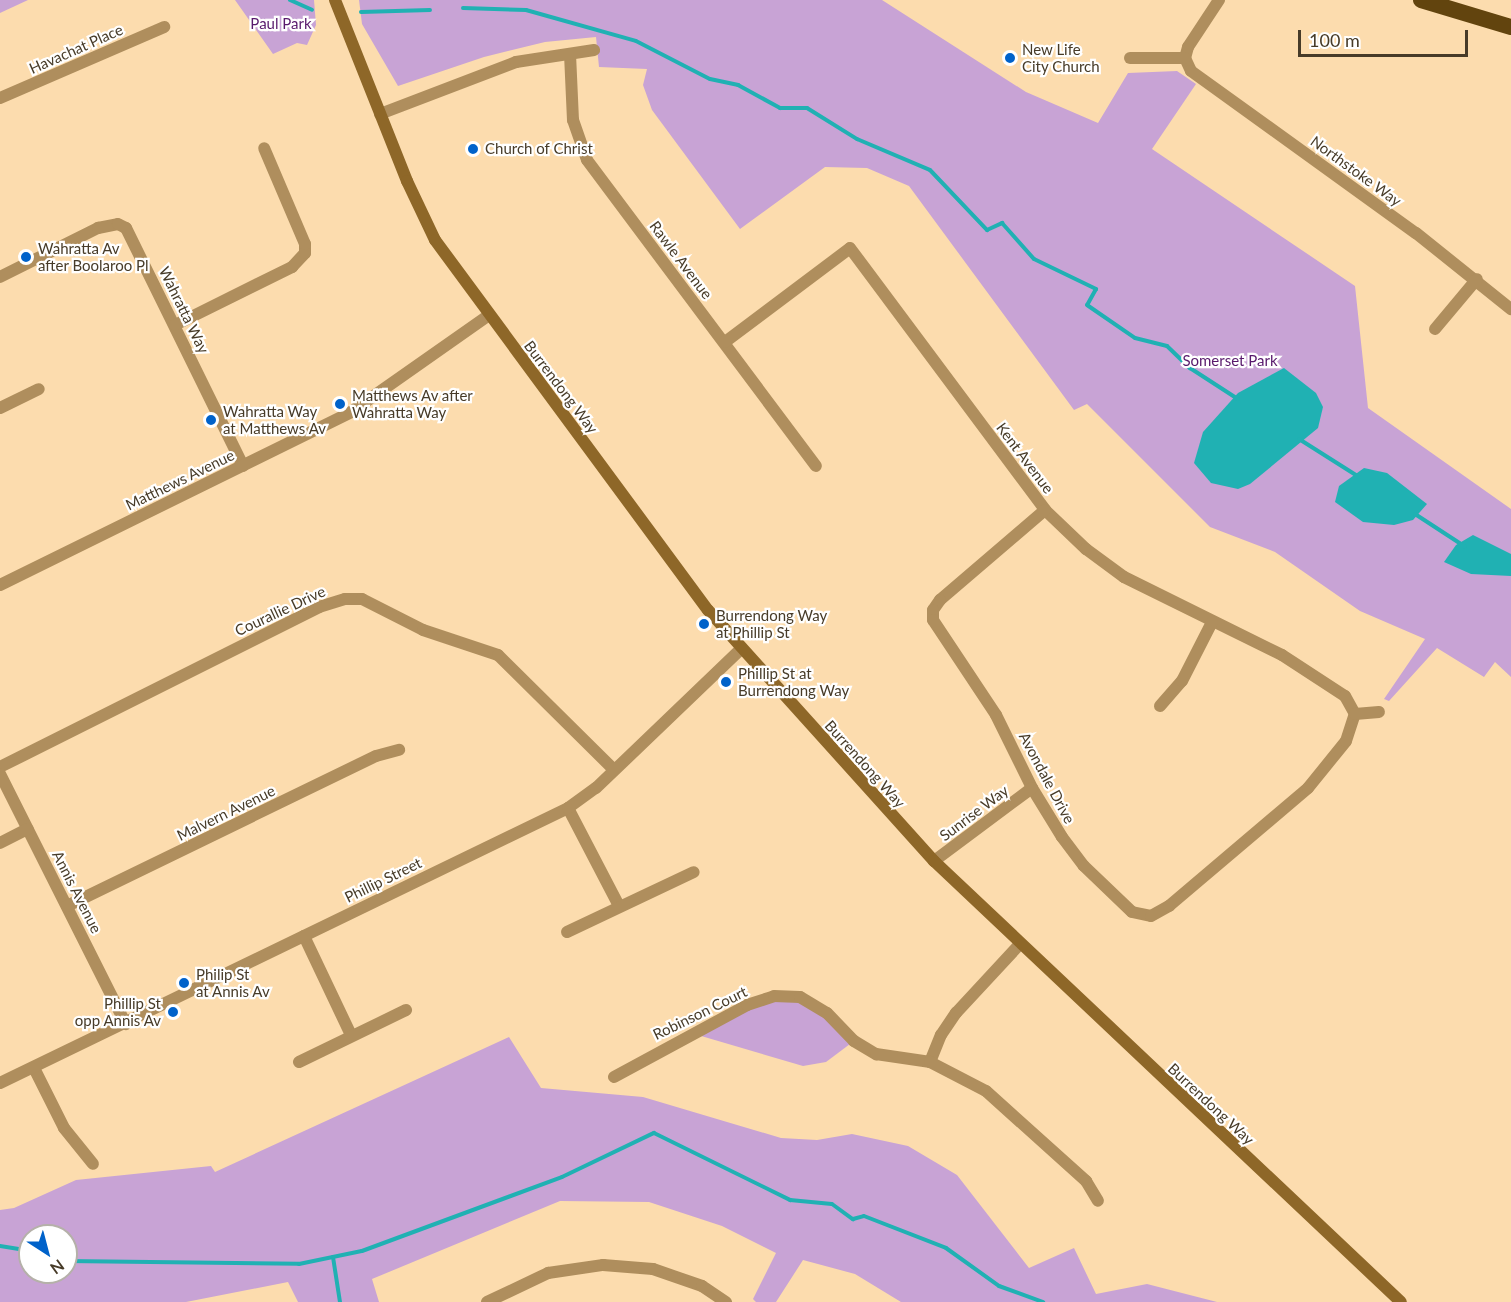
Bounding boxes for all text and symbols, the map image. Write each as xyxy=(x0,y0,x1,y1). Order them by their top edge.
park label: Paul Park xyxy=(250,15,312,33)
scale bar xyxy=(1301,18,1470,56)
street label: Havachat Place xyxy=(26,20,126,78)
text: 100 m xyxy=(1309,29,1360,51)
place label: New Life City Church xyxy=(1022,40,1100,75)
marker: New Life City Church xyxy=(1003,51,1017,65)
street label: Northstoke Way xyxy=(1307,132,1405,210)
place label: Church of Christ xyxy=(485,140,593,158)
marker: Church of Christ xyxy=(466,142,480,156)
street label: Rawle Avenue xyxy=(646,217,716,303)
place label: Wahratta Av after Boolaroo Pl xyxy=(38,239,149,274)
marker: Wahratta Av after Boolaroo Pl xyxy=(19,250,33,264)
street label: Wahratta Way xyxy=(155,264,213,356)
street label: Burrendong Way xyxy=(520,337,602,437)
park label: Somerset Park xyxy=(1182,352,1278,370)
place label: Matthews Av after Wahratta Way xyxy=(352,386,474,421)
marker: Matthews Av after Wahratta Way xyxy=(333,397,347,411)
place label: Wahratta Way at Matthews Av xyxy=(223,402,326,437)
marker: Wahratta Way at Matthews Av xyxy=(204,413,218,427)
street label: Kent Avenue xyxy=(992,419,1058,497)
street label: Matthews Avenue xyxy=(122,446,238,514)
street label: Courallie Drive xyxy=(232,582,328,640)
place label: Burrendong Way at Phillip St xyxy=(716,606,827,641)
marker: Burrendong Way at Phillip St xyxy=(697,617,711,631)
place label: Phillip St at Burrendong Way xyxy=(738,664,849,699)
marker: Phillip St at Burrendong Way xyxy=(719,675,733,689)
street label: Burrendong Way xyxy=(821,717,909,811)
street label: Avondale Drive xyxy=(1015,729,1079,827)
street label: Malvern Avenue xyxy=(174,781,278,845)
street label: Sunrise Way xyxy=(936,781,1012,845)
street label: Annis Avenue xyxy=(48,848,106,936)
street label: Phillip Street xyxy=(342,854,424,906)
place label: Philip St at Annis Av xyxy=(196,965,271,1000)
marker: Philip St at Annis Av xyxy=(177,976,191,990)
street label: Robinson Court xyxy=(650,982,750,1044)
place label: Phillip St opp Annis Av xyxy=(74,994,161,1029)
marker: Phillip St opp Annis Av xyxy=(166,1005,180,1019)
street label: Burrendong Way xyxy=(1164,1059,1258,1149)
north arrow xyxy=(18,1224,78,1284)
text: N xyxy=(47,1256,68,1279)

